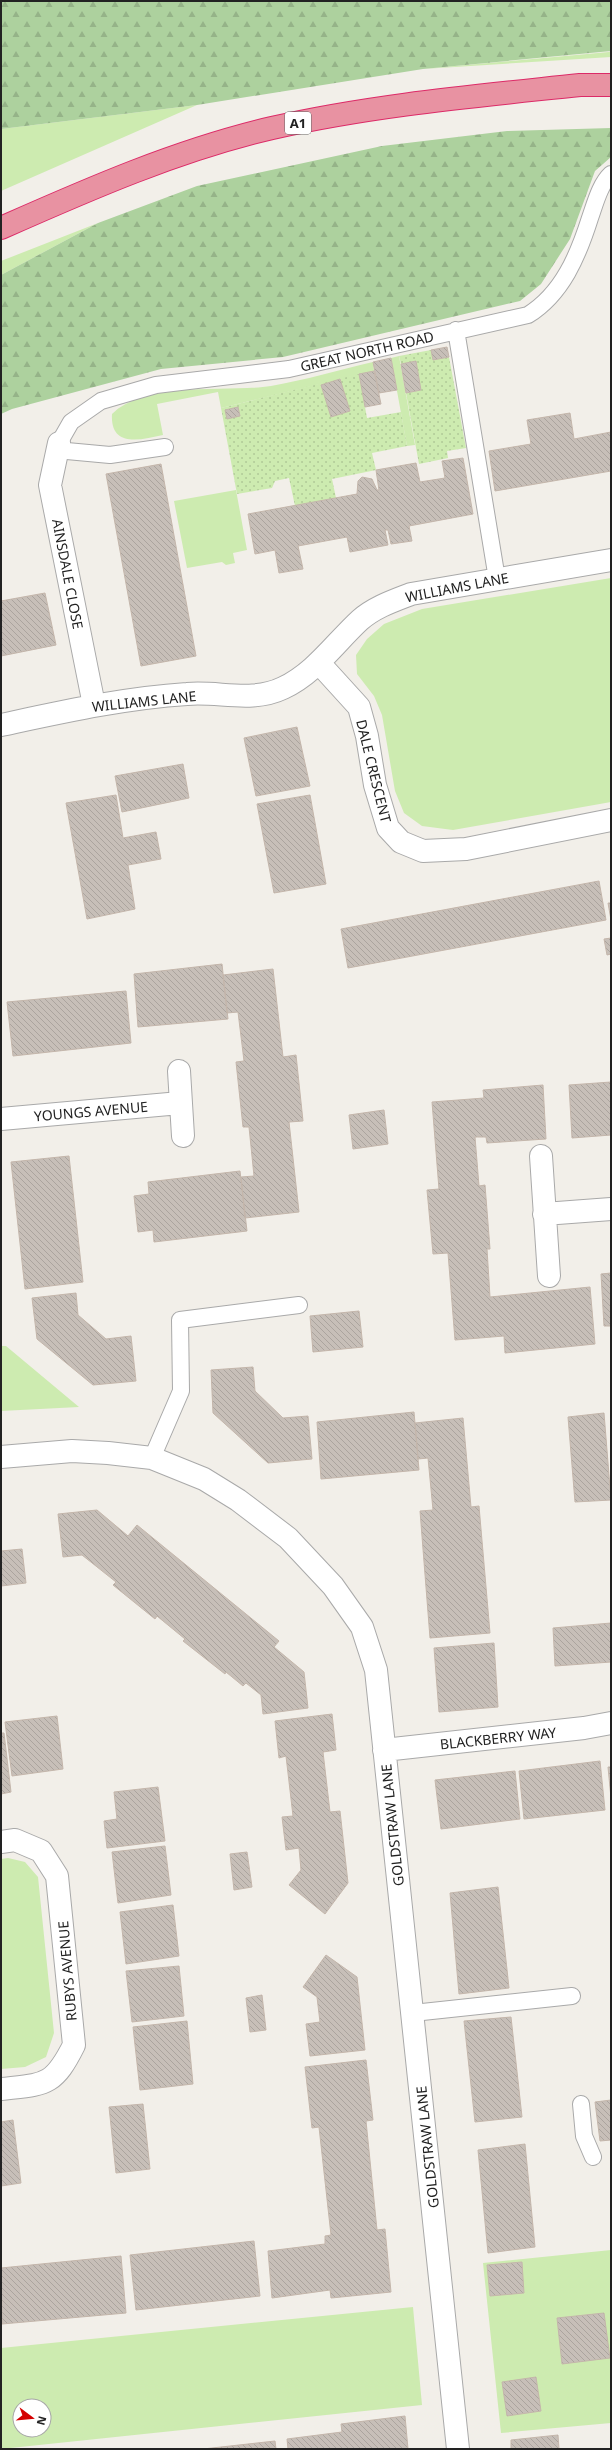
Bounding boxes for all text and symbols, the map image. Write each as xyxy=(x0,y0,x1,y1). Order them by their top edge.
road number: A1 xyxy=(285,112,311,134)
street label: GREAT NORTH ROAD xyxy=(298,326,436,376)
street label: AINSDALE CLOSE xyxy=(48,517,88,631)
street label: WILLIAMS LANE xyxy=(404,568,510,606)
street label: WILLIAMS LANE xyxy=(91,686,197,716)
street label: DALE CRESCENT xyxy=(352,717,396,825)
street label: YOUNGS AVENUE xyxy=(33,1097,149,1125)
street label: BLACKBERRY WAY xyxy=(439,1722,557,1754)
street label: GOLDSTRAW LANE xyxy=(376,1763,408,1887)
street label: RUBYS AVENUE xyxy=(53,1920,81,2022)
street label: GOLDSTRAW LANE xyxy=(411,2085,443,2209)
north arrow xyxy=(12,2398,52,2438)
text: N xyxy=(34,2415,51,2427)

